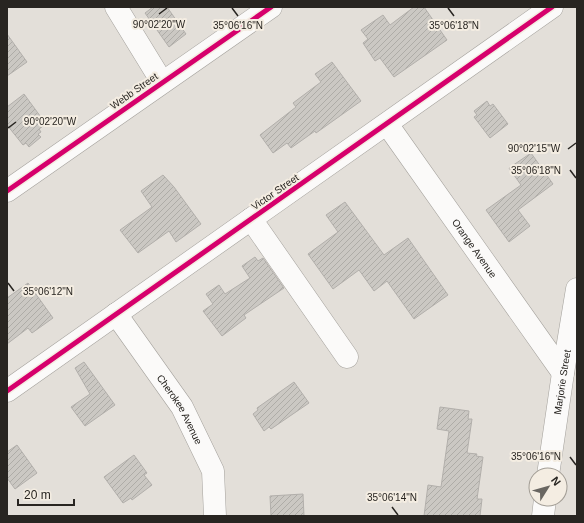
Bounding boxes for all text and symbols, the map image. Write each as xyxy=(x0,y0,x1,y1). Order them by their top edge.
text: 90°02'20"W xyxy=(133,19,186,30)
text: 35°06'16"N xyxy=(213,20,263,31)
text: 35°06'18"N xyxy=(429,20,479,31)
street label: Webb Street xyxy=(108,70,160,111)
text: 90°02'20"W xyxy=(24,116,77,127)
text: 90°02'15"W xyxy=(508,143,561,154)
text: 35°06'18"N xyxy=(511,165,561,176)
street label: Victor Street xyxy=(249,172,301,212)
street label: Orange Avenue xyxy=(450,217,499,280)
text: 35°06'12"N xyxy=(23,286,73,297)
street label: Marjorie Street xyxy=(551,348,572,415)
street label: Cherokee Avenue xyxy=(155,372,205,446)
text: 35°06'16"N xyxy=(511,451,561,462)
north arrow xyxy=(528,467,568,507)
text: N xyxy=(549,474,563,488)
scale bar xyxy=(18,481,74,507)
text: 20 m xyxy=(24,488,51,502)
text: 35°06'14"N xyxy=(367,492,417,503)

